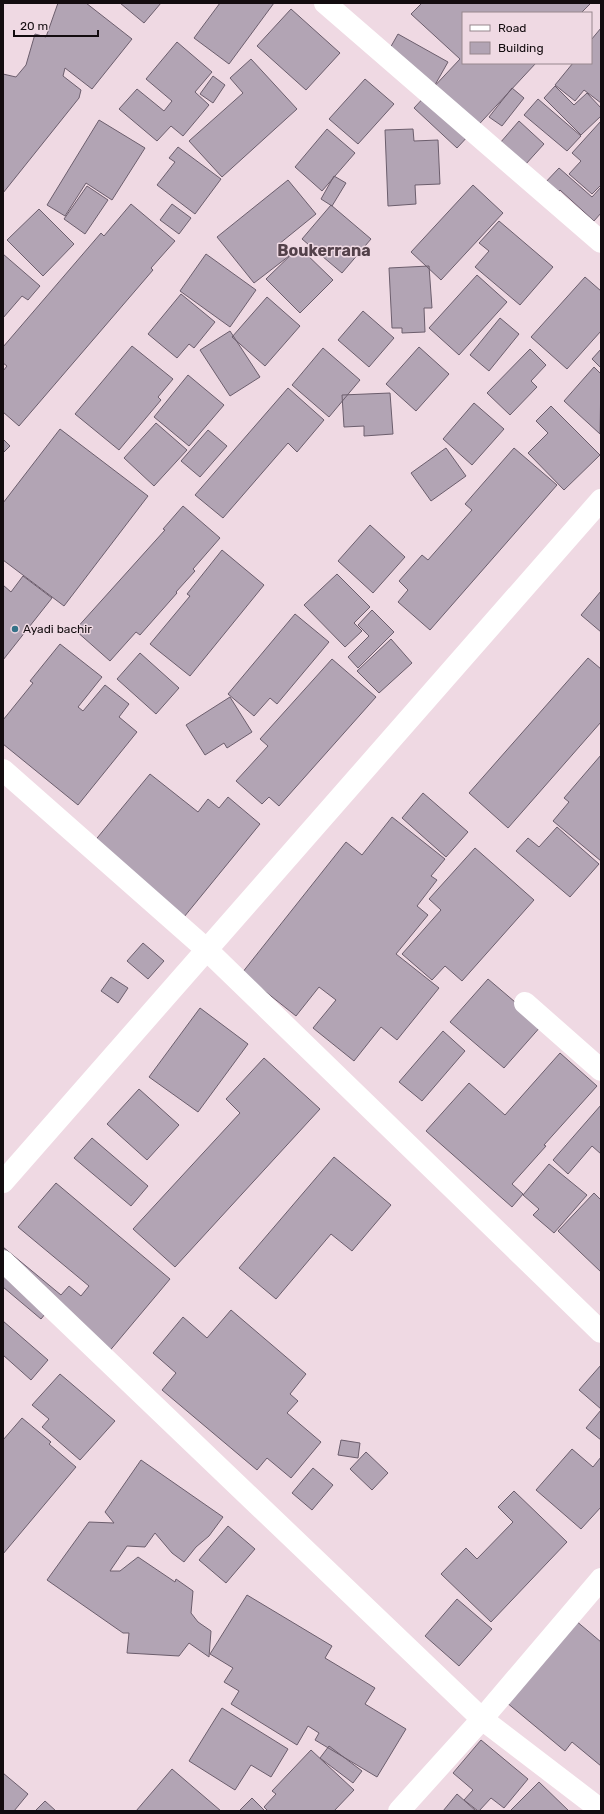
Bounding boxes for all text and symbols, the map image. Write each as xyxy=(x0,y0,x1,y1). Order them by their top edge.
scale bar xyxy=(14,12,98,38)
legend xyxy=(462,12,592,64)
text: 20 m xyxy=(20,19,48,33)
text: Road xyxy=(498,21,526,35)
text: Building xyxy=(498,41,544,55)
district label: Boukerrana xyxy=(277,241,371,260)
place label: Ayadi bachir xyxy=(23,622,92,636)
marker: Ayadi bachir xyxy=(10,624,20,634)

